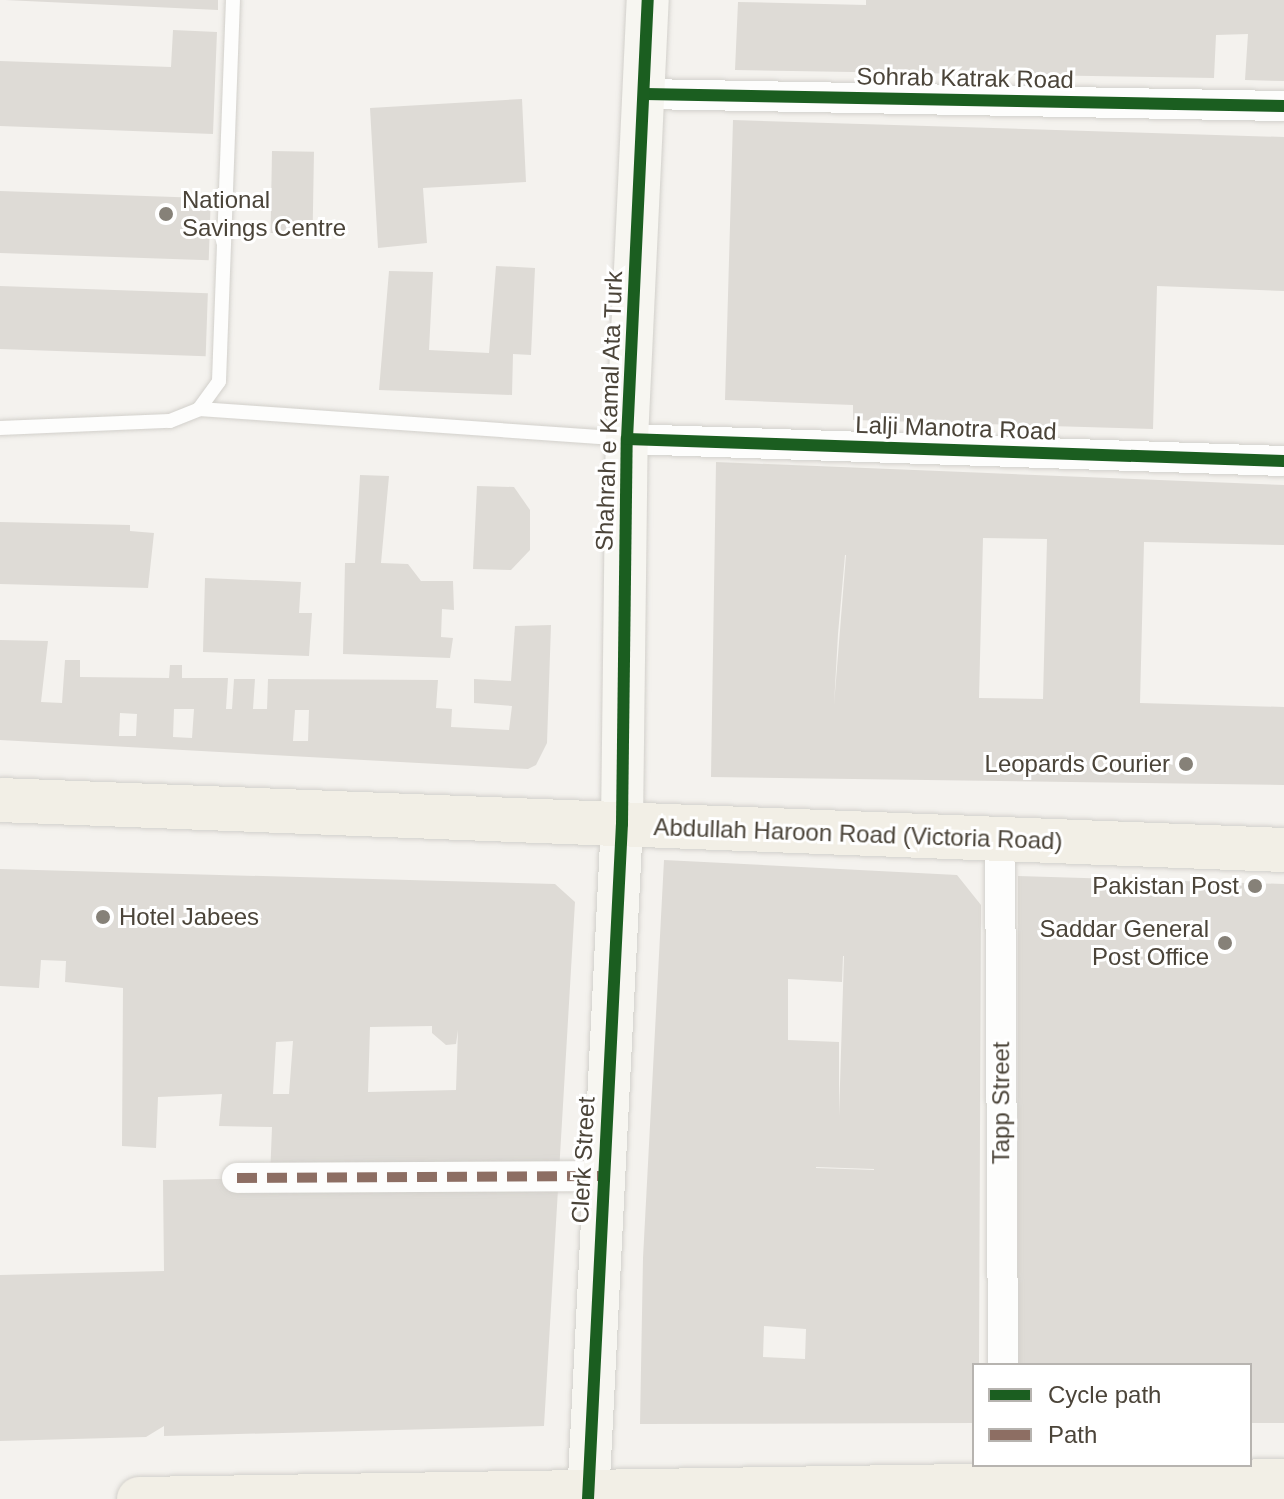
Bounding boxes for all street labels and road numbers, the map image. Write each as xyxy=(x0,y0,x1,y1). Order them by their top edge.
street label: Sohrab Katrak Road xyxy=(856,62,1074,94)
street label: Shahrah e Kamal Ata Turk xyxy=(590,270,628,552)
street label: Lalji Manotra Road xyxy=(855,410,1057,446)
street label: Abdullah Haroon Road (Victoria Road) xyxy=(653,812,1063,856)
street label: Tapp Street xyxy=(987,1042,1015,1164)
street label: Clerk Street xyxy=(565,1096,601,1224)

